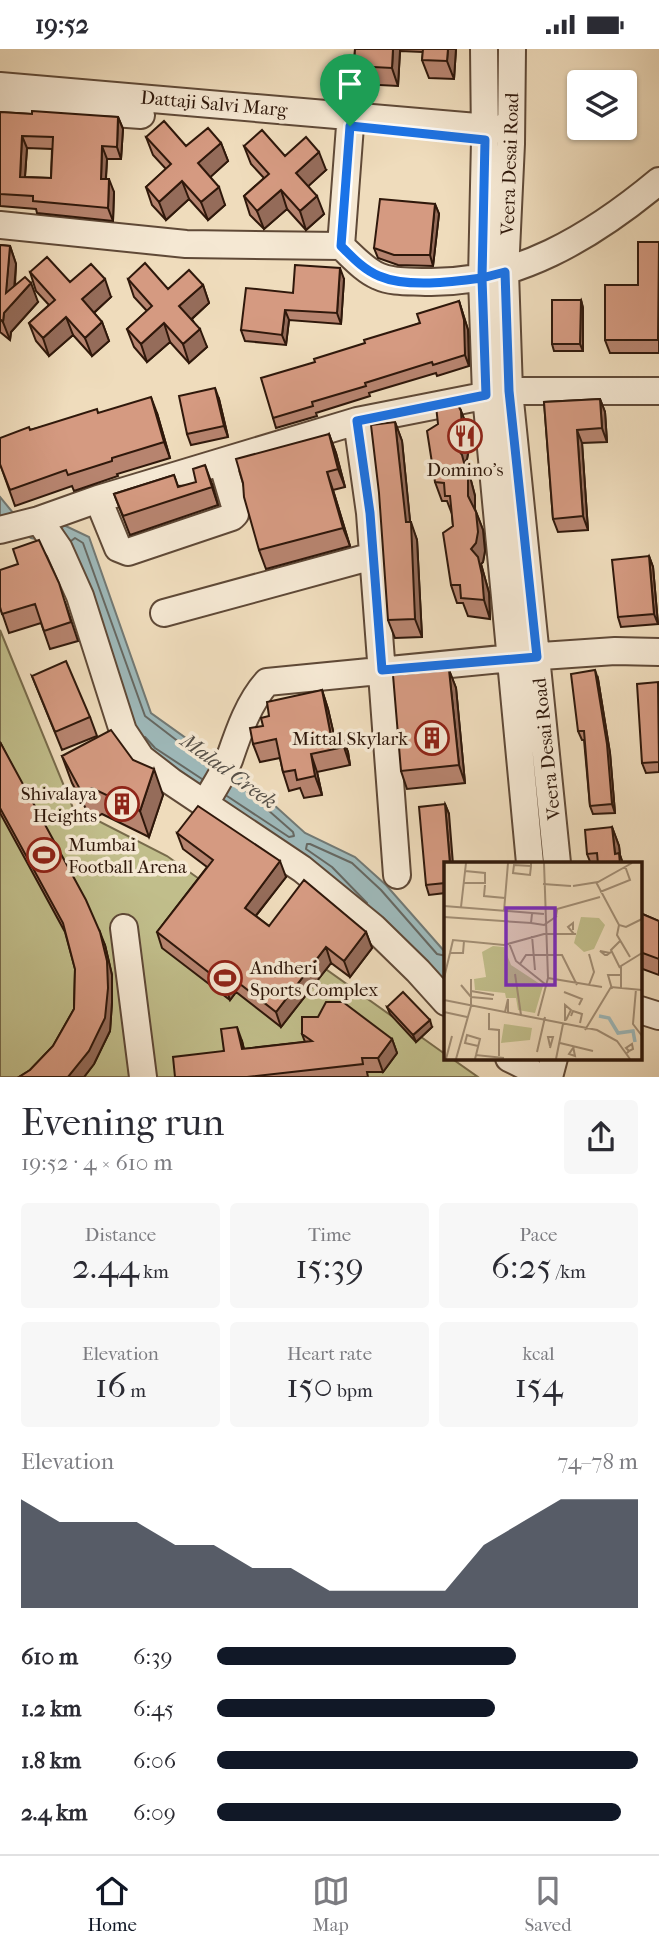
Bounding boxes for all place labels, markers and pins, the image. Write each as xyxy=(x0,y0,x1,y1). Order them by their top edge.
pin xyxy=(320,54,380,126)
restaurant icon: Domino's xyxy=(446,417,484,455)
place label: Domino's xyxy=(427,459,503,481)
building icon: Mittal Skylark xyxy=(413,719,451,757)
place label: Mittal Skylark xyxy=(292,728,408,750)
place label: Shivalaya Heights xyxy=(21,783,97,827)
building icon: Shivalaya Heights xyxy=(103,785,141,823)
place label: Mumbai Football Arena xyxy=(68,834,187,878)
sports icon: Mumbai Football Arena xyxy=(25,836,63,874)
place label: Andheri Sports Complex xyxy=(249,957,378,1001)
sports icon: Andheri Sports Complex xyxy=(206,959,244,997)

